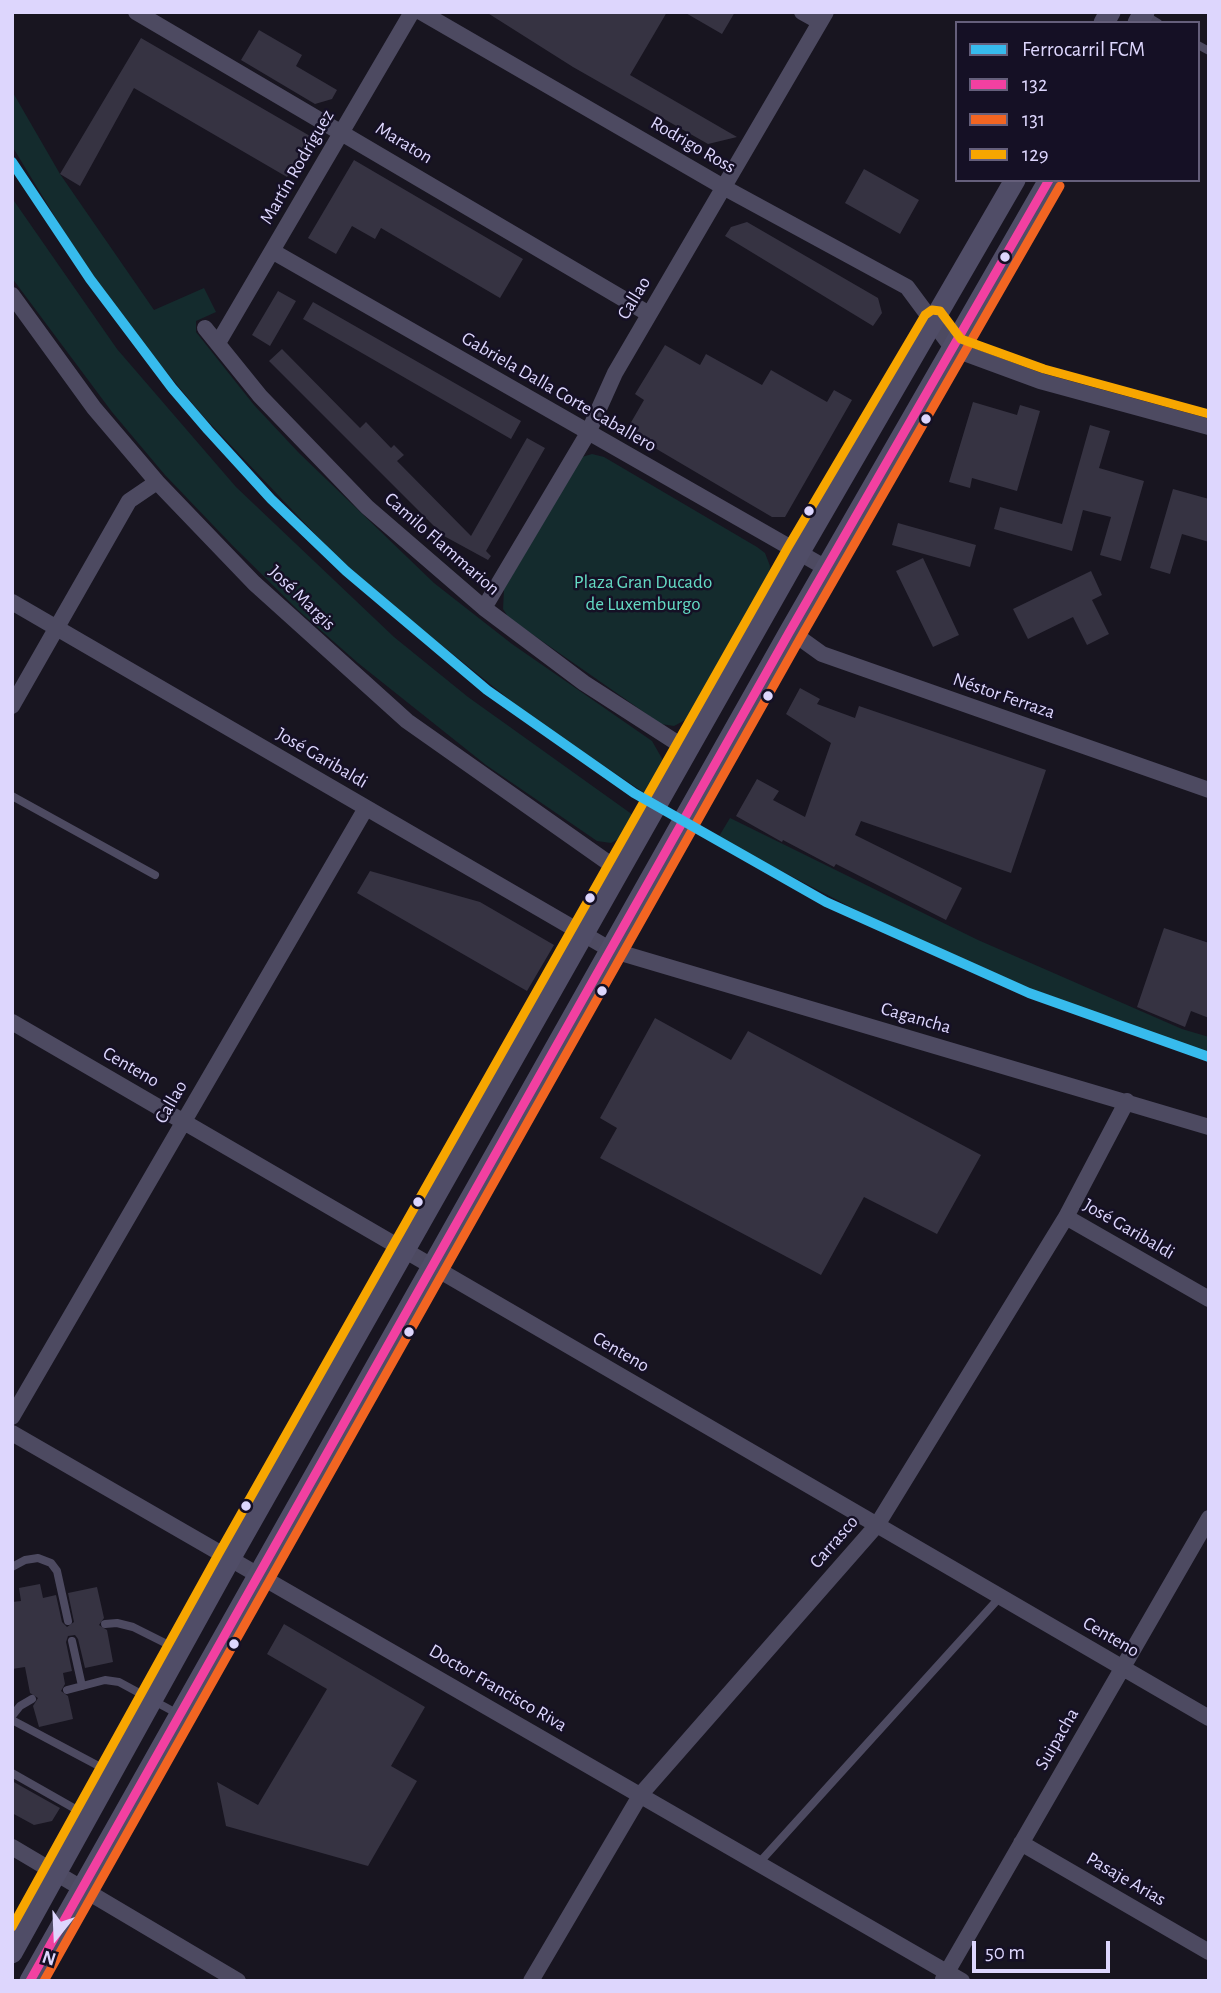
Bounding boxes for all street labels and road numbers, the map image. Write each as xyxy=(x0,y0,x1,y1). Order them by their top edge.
street label: Martín Rodríguez xyxy=(255,106,339,228)
street label: Rodrigo Ross xyxy=(646,111,740,179)
street label: Maraton xyxy=(371,117,437,169)
street label: Callao xyxy=(612,272,656,324)
street label: Gabriela Dalla Corte Caballero xyxy=(457,327,661,457)
street label: Camilo Flammarion xyxy=(380,488,504,600)
street label: José Margis xyxy=(264,561,340,635)
street label: Néstor Ferraza xyxy=(950,668,1058,724)
street label: José Garibaldi xyxy=(272,723,372,793)
street label: Cagancha xyxy=(878,997,954,1039)
street label: Centeno xyxy=(99,1042,163,1092)
street label: Callao xyxy=(150,1076,192,1128)
street label: José Garibaldi xyxy=(1079,1194,1179,1264)
street label: Centeno xyxy=(589,1327,653,1377)
street label: Carrasco xyxy=(805,1511,863,1573)
street label: Centeno xyxy=(1079,1612,1143,1662)
street label: Doctor Francisco Riva xyxy=(425,1639,571,1737)
street label: Suipacha xyxy=(1030,1704,1084,1774)
street label: Pasaje Arias xyxy=(1082,1847,1170,1911)

